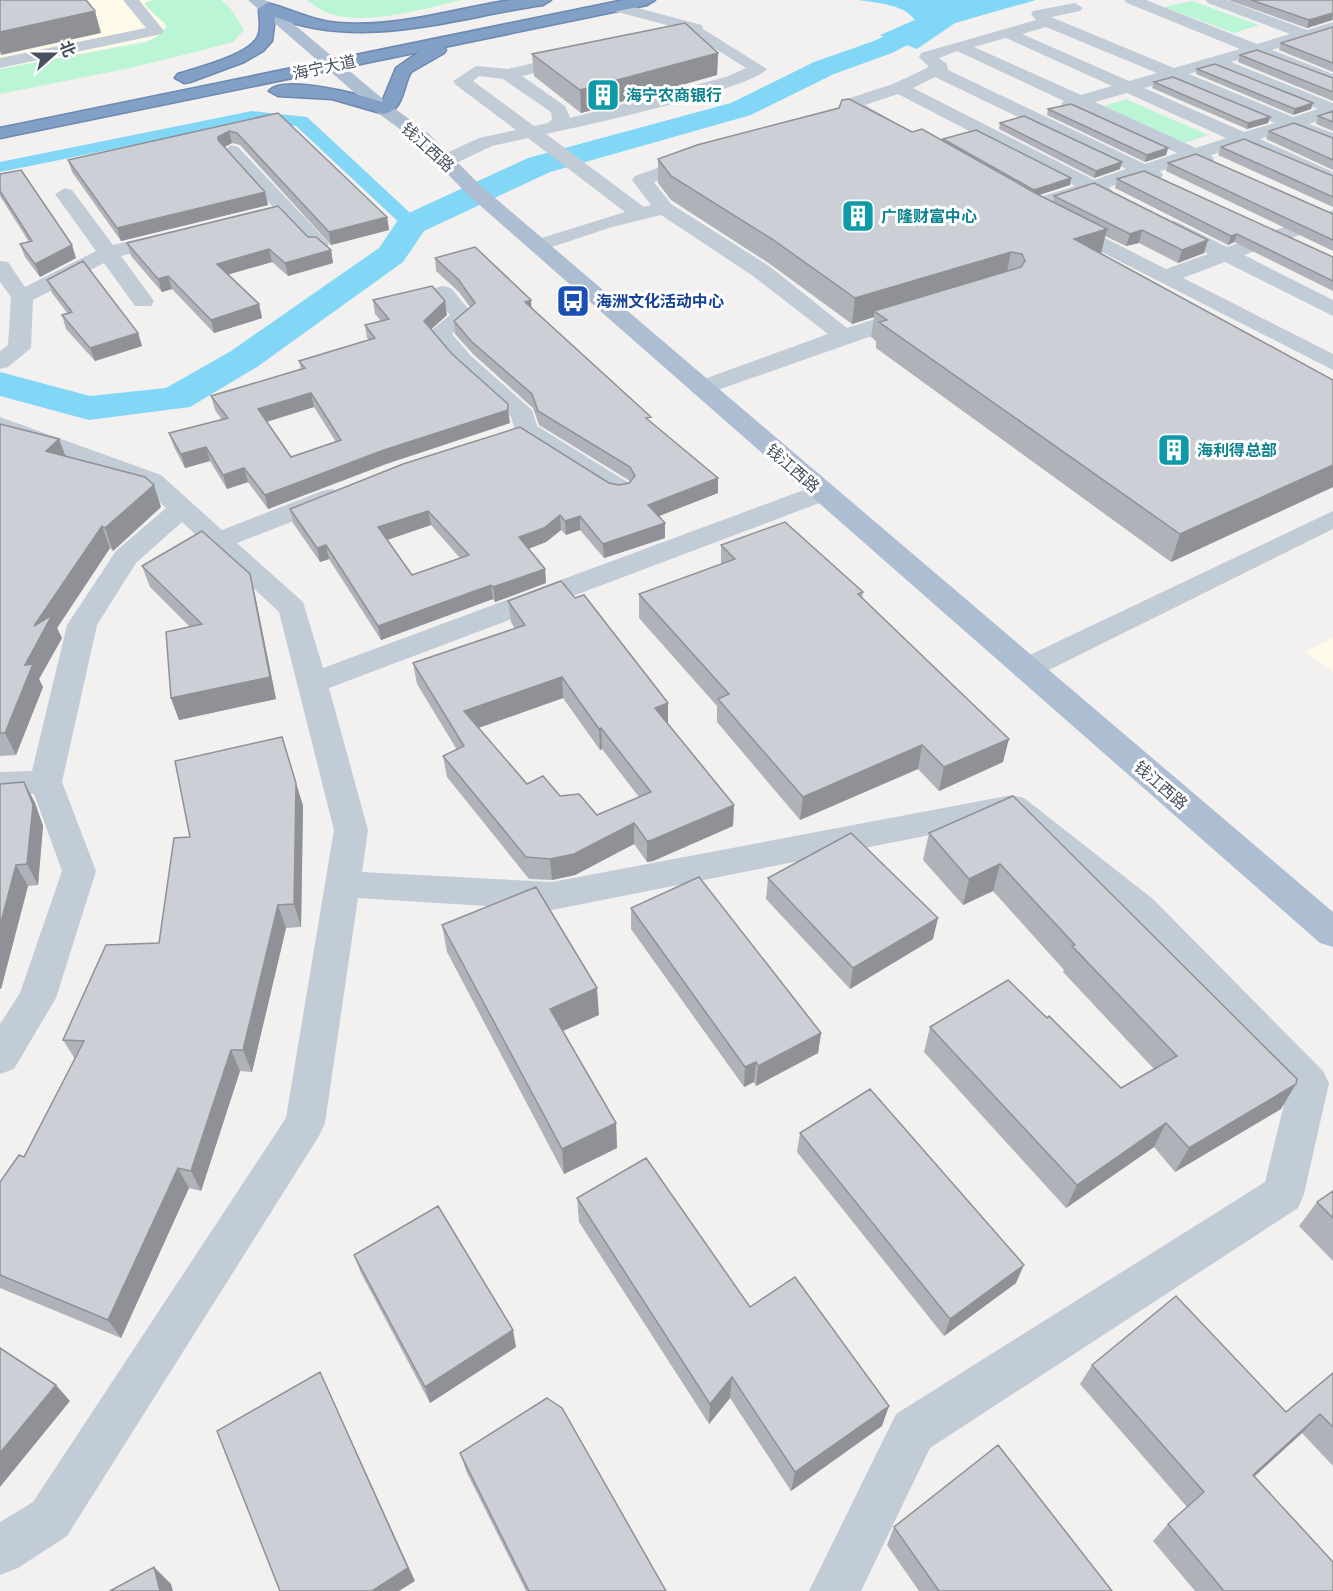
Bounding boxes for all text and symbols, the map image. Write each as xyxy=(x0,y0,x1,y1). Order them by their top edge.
north arrow xyxy=(24,24,84,84)
text: 北 xyxy=(56,38,80,60)
street label: 海宁大道 xyxy=(291,51,357,83)
building icon: 海宁农商银行 xyxy=(585,77,621,113)
place label: 海宁农商银行 xyxy=(626,85,722,105)
street label: 钱江西路 xyxy=(398,118,458,176)
building icon: 广隆财富中心 xyxy=(840,198,876,234)
place label: 广隆财富中心 xyxy=(881,206,977,226)
bus stop icon: 海洲文化活动中心 xyxy=(555,283,591,319)
place label: 海洲文化活动中心 xyxy=(596,291,724,311)
building icon: 海利得总部 xyxy=(1156,432,1192,468)
street label: 钱江西路 xyxy=(762,439,824,497)
place label: 海利得总部 xyxy=(1197,440,1277,460)
street label: 钱江西路 xyxy=(1130,756,1192,814)

